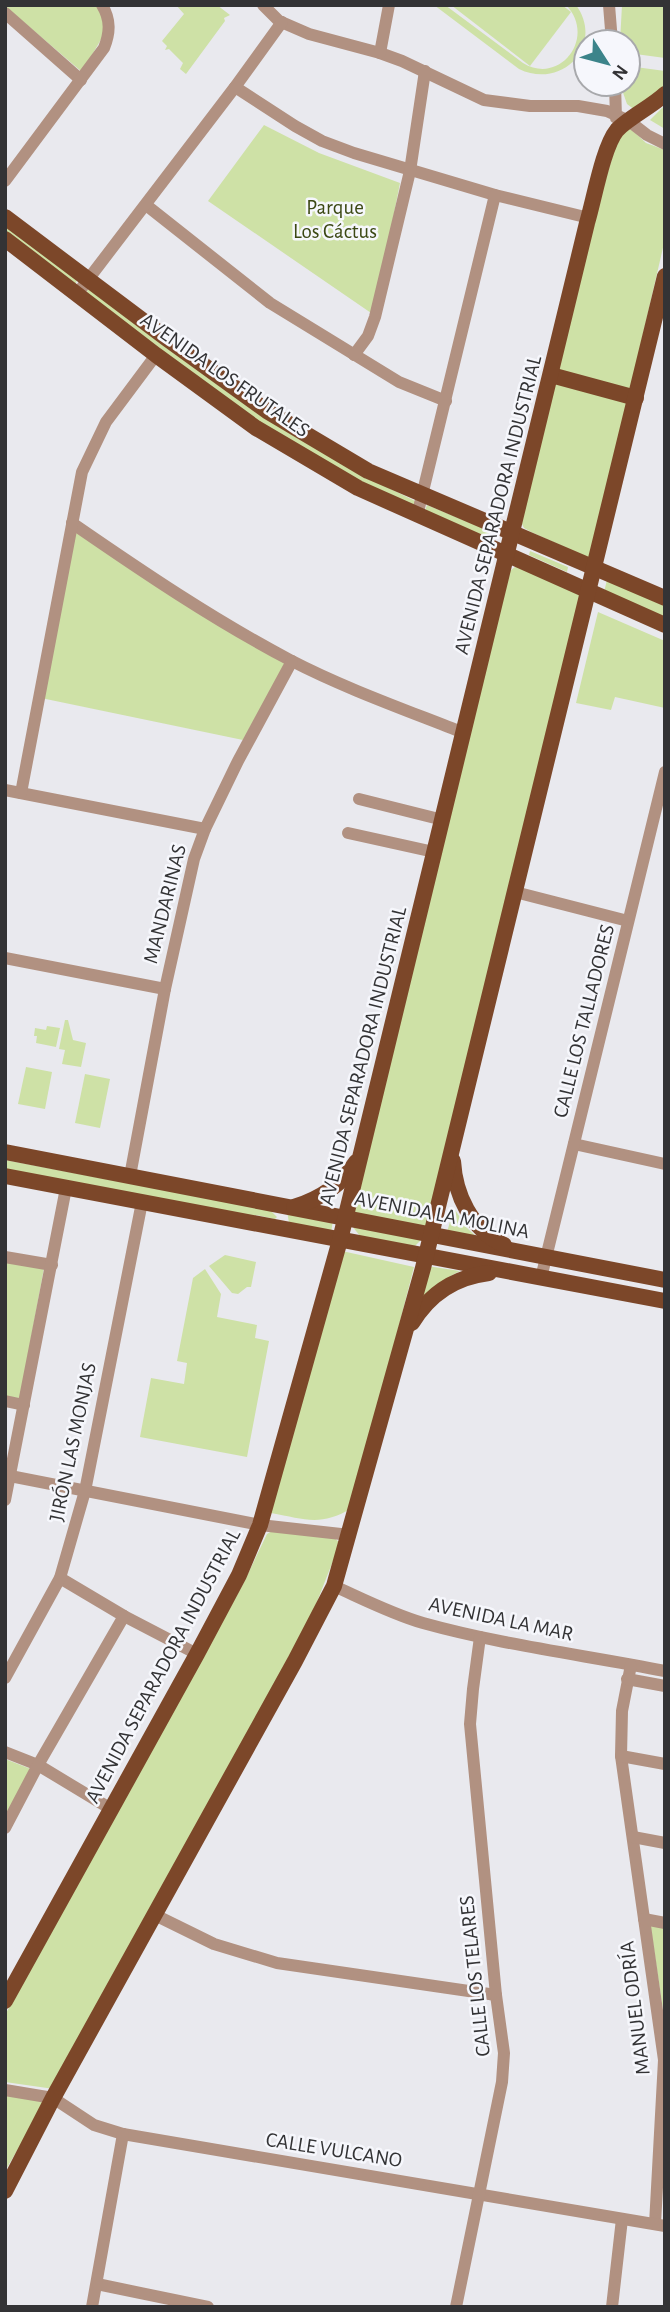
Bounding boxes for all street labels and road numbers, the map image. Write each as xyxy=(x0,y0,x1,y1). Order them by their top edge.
street label: AVENIDA LOS FRUTALES xyxy=(137,309,313,441)
street label: AVENIDA SEPARADORA INDUSTRIAL xyxy=(451,353,545,657)
street label: MANDARINAS xyxy=(140,842,190,966)
street label: AVENIDA SEPARADORA INDUSTRIAL xyxy=(316,904,410,1208)
street label: CALLE LOS TALLADORES xyxy=(550,922,618,1120)
street label: AVENIDA LA MOLINA xyxy=(353,1188,531,1242)
street label: JIRÓN LAS MONJAS xyxy=(44,1360,100,1523)
street label: AVENIDA SEPARADORA INDUSTRIAL xyxy=(82,1525,245,1807)
street label: AVENIDA LA MAR xyxy=(427,1593,575,1645)
street label: CALLE LOS TELARES xyxy=(456,1894,494,2058)
street label: MANUEL ODRÍA xyxy=(614,1940,654,2076)
street label: CALLE VULCANO xyxy=(264,2129,404,2171)

